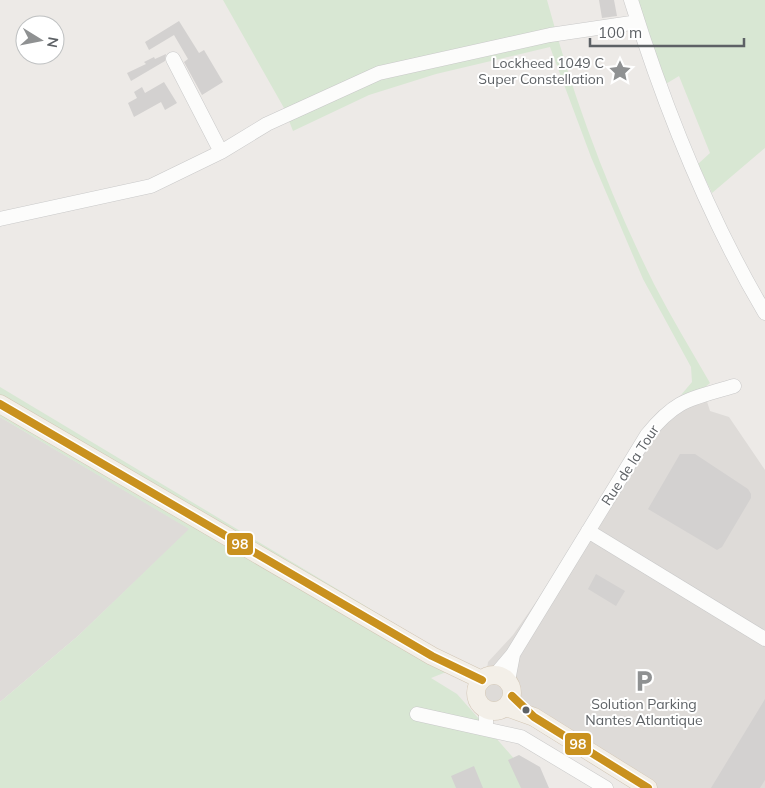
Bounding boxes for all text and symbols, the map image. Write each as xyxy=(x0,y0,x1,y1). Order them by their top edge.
north arrow xyxy=(15,15,65,65)
scale bar xyxy=(590,15,744,47)
text: 100 m xyxy=(598,23,642,42)
text: N xyxy=(43,35,63,49)
place label: Lockheed 1049 C Super Constellation xyxy=(478,54,604,88)
place icon: Lockheed 1049 C Super Constellation xyxy=(607,58,633,84)
street label: Rue de la Tour xyxy=(597,420,663,509)
line badge: 98 xyxy=(226,532,254,556)
text: 98 xyxy=(232,535,248,553)
parking icon: Solution Parking Nantes Atlantique xyxy=(631,668,657,694)
place label: Solution Parking Nantes Atlantique xyxy=(585,695,703,729)
unlabelled marker xyxy=(521,705,531,715)
line badge: 98 xyxy=(564,732,592,756)
text: 98 xyxy=(570,735,586,753)

